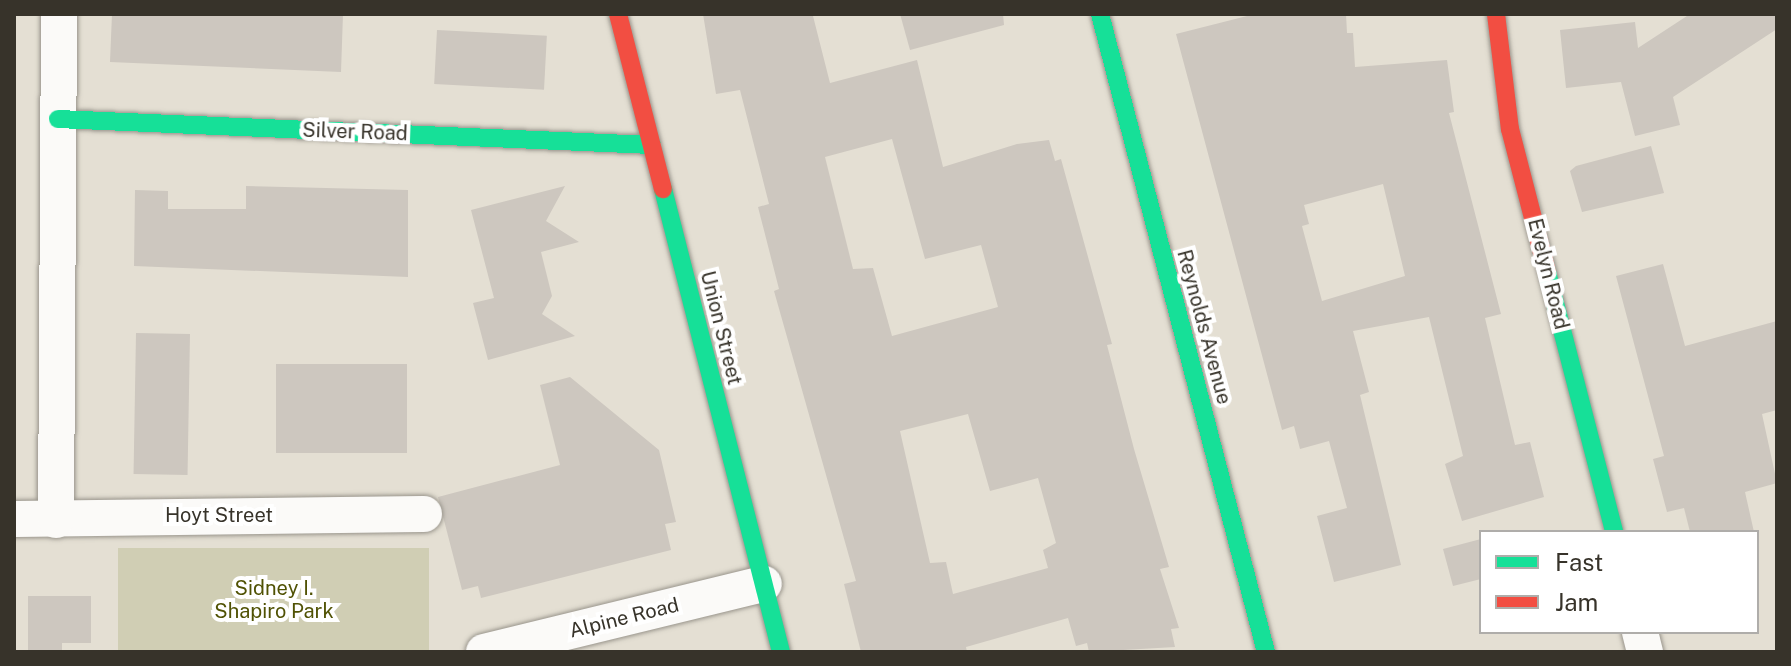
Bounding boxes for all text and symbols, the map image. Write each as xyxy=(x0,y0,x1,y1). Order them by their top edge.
street label: Silver Road xyxy=(302,118,408,146)
street label: Evelyn Road xyxy=(1523,216,1573,332)
street label: Reynolds Avenue xyxy=(1172,247,1236,407)
street label: Union Street xyxy=(695,269,747,387)
street label: Hoyt Street xyxy=(165,503,273,527)
legend xyxy=(1479,530,1759,634)
text: Fast xyxy=(1555,548,1603,576)
park label: Sidney I. Shapiro Park xyxy=(214,576,334,623)
text: Jam xyxy=(1555,588,1598,616)
street label: Alpine Road xyxy=(567,593,681,643)

